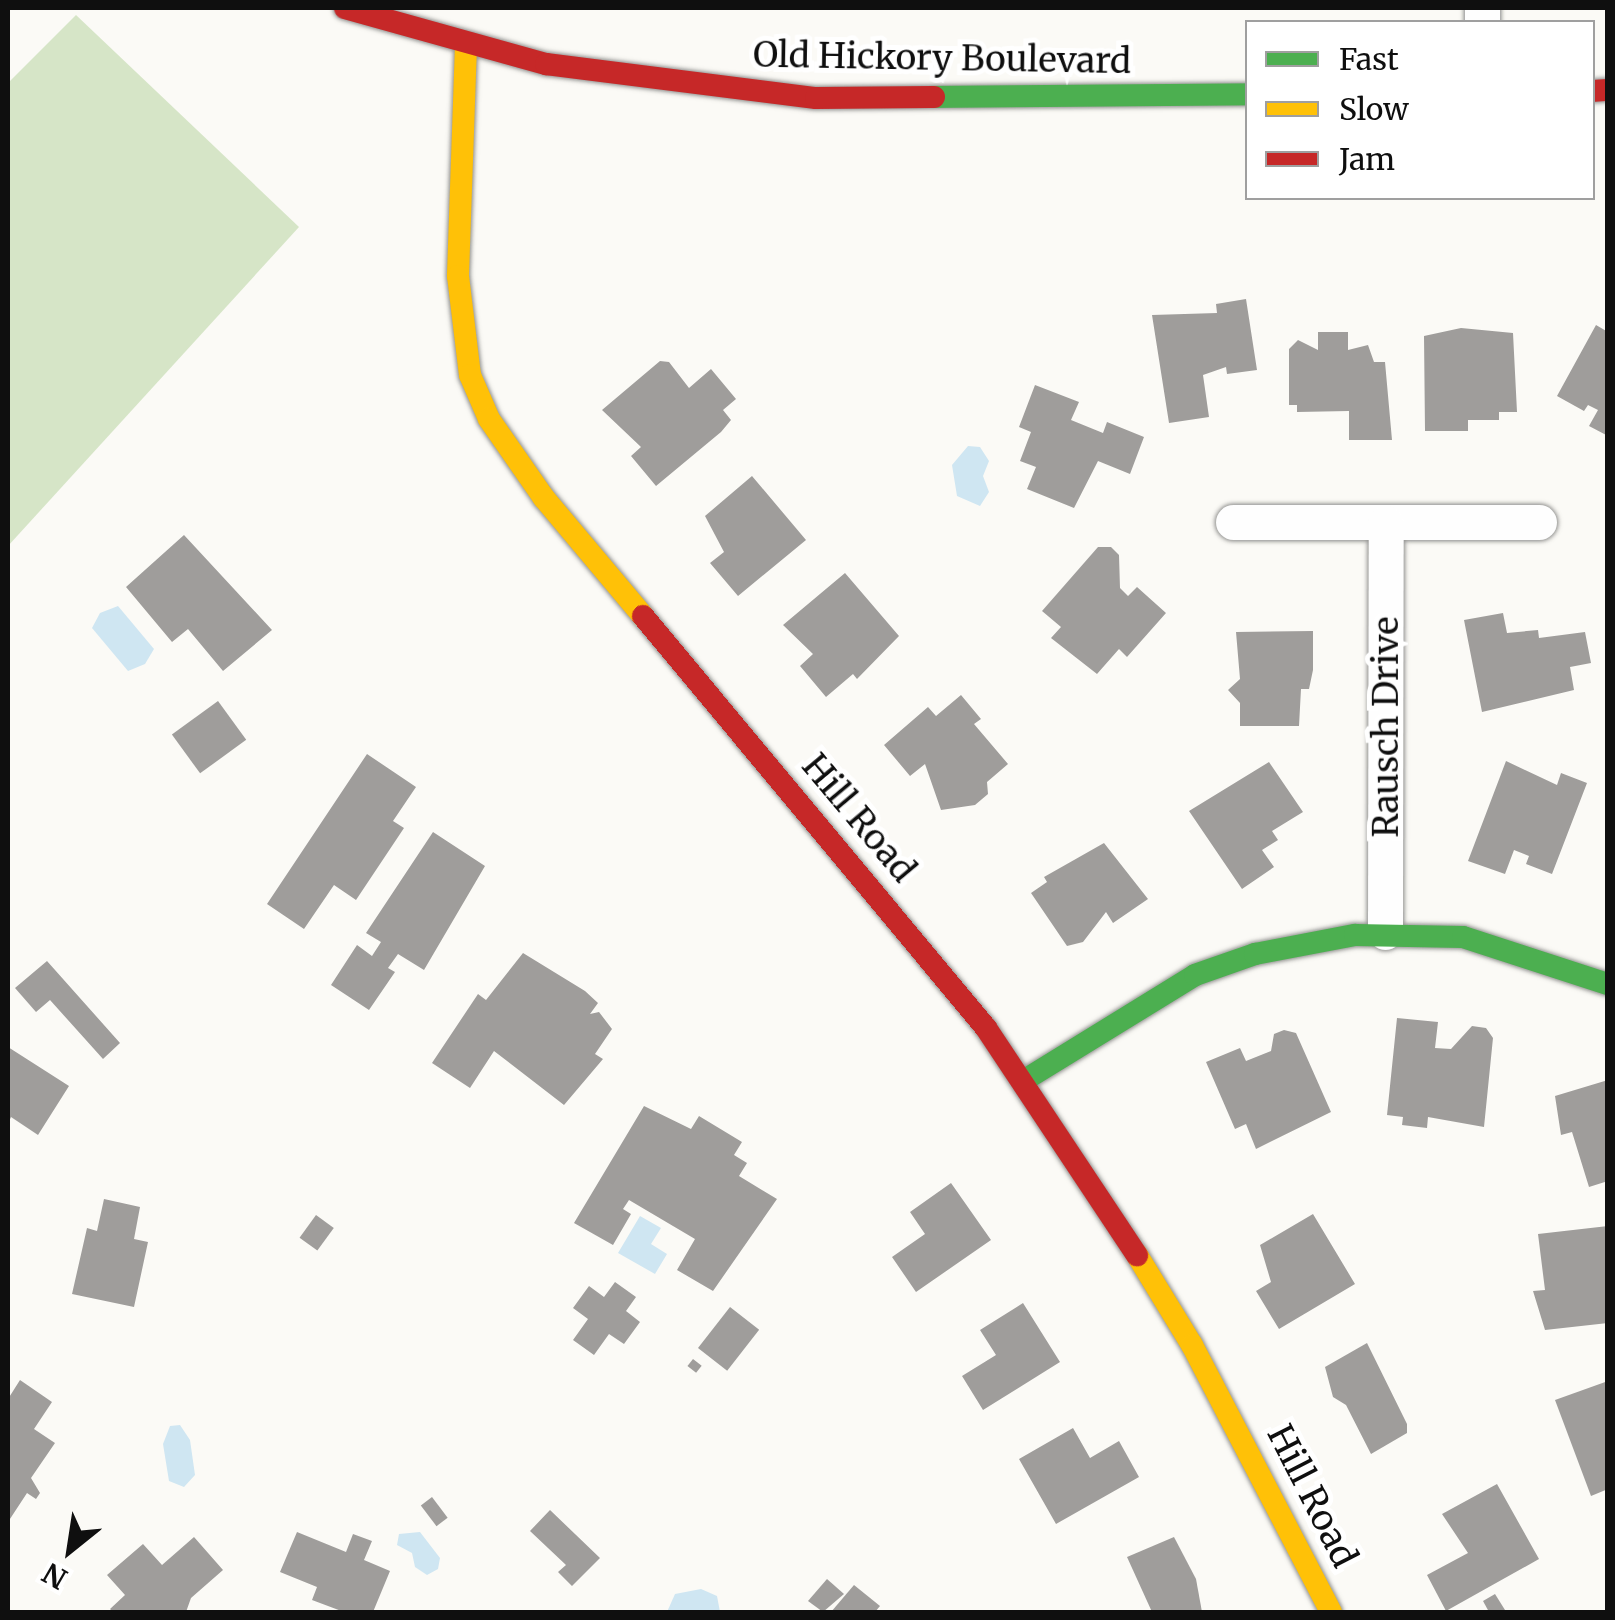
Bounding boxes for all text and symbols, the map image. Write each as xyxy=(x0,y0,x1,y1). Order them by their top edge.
legend xyxy=(1245,20,1595,200)
street label: Old Hickory Boulevard xyxy=(753,34,1131,82)
text: Fast xyxy=(1339,40,1399,78)
text: Slow xyxy=(1339,90,1409,128)
text: Jam xyxy=(1339,140,1395,178)
street label: Rausch Drive xyxy=(1365,616,1407,838)
street label: Hill Road xyxy=(793,745,925,891)
street label: Hill Road xyxy=(1258,1418,1366,1574)
north arrow xyxy=(20,1500,120,1600)
text: N xyxy=(36,1555,74,1597)

